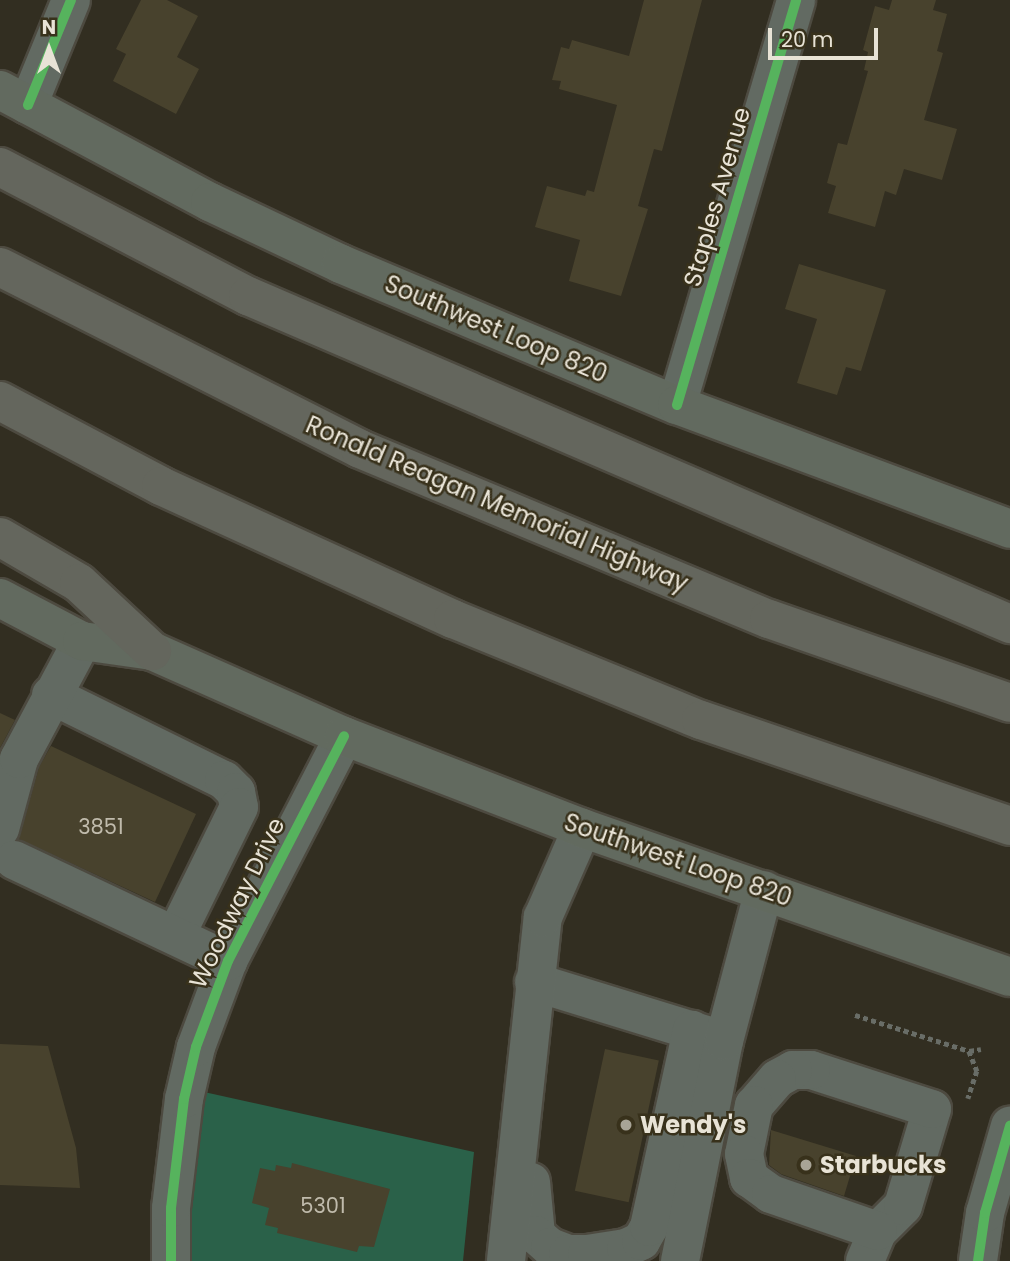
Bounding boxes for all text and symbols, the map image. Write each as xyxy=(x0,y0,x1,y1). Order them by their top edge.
north arrow xyxy=(14,14,84,84)
text: N xyxy=(42,14,56,41)
scale bar xyxy=(772,14,882,58)
text: 20 m xyxy=(781,25,834,54)
street label: Staples Avenue xyxy=(678,104,756,290)
street label: Southwest Loop 820 xyxy=(380,269,612,389)
street label: Ronald Reagan Memorial Highway xyxy=(302,410,692,598)
street label: Southwest Loop 820 xyxy=(560,808,796,912)
street label: Woodway Drive xyxy=(183,813,291,993)
house number: 3851 xyxy=(78,814,124,840)
place label: Wendy's xyxy=(640,1111,746,1139)
marker: Wendy's xyxy=(618,1117,634,1133)
place label: Starbucks xyxy=(820,1151,946,1179)
marker: Starbucks xyxy=(798,1157,814,1173)
house number: 5301 xyxy=(300,1193,346,1219)

